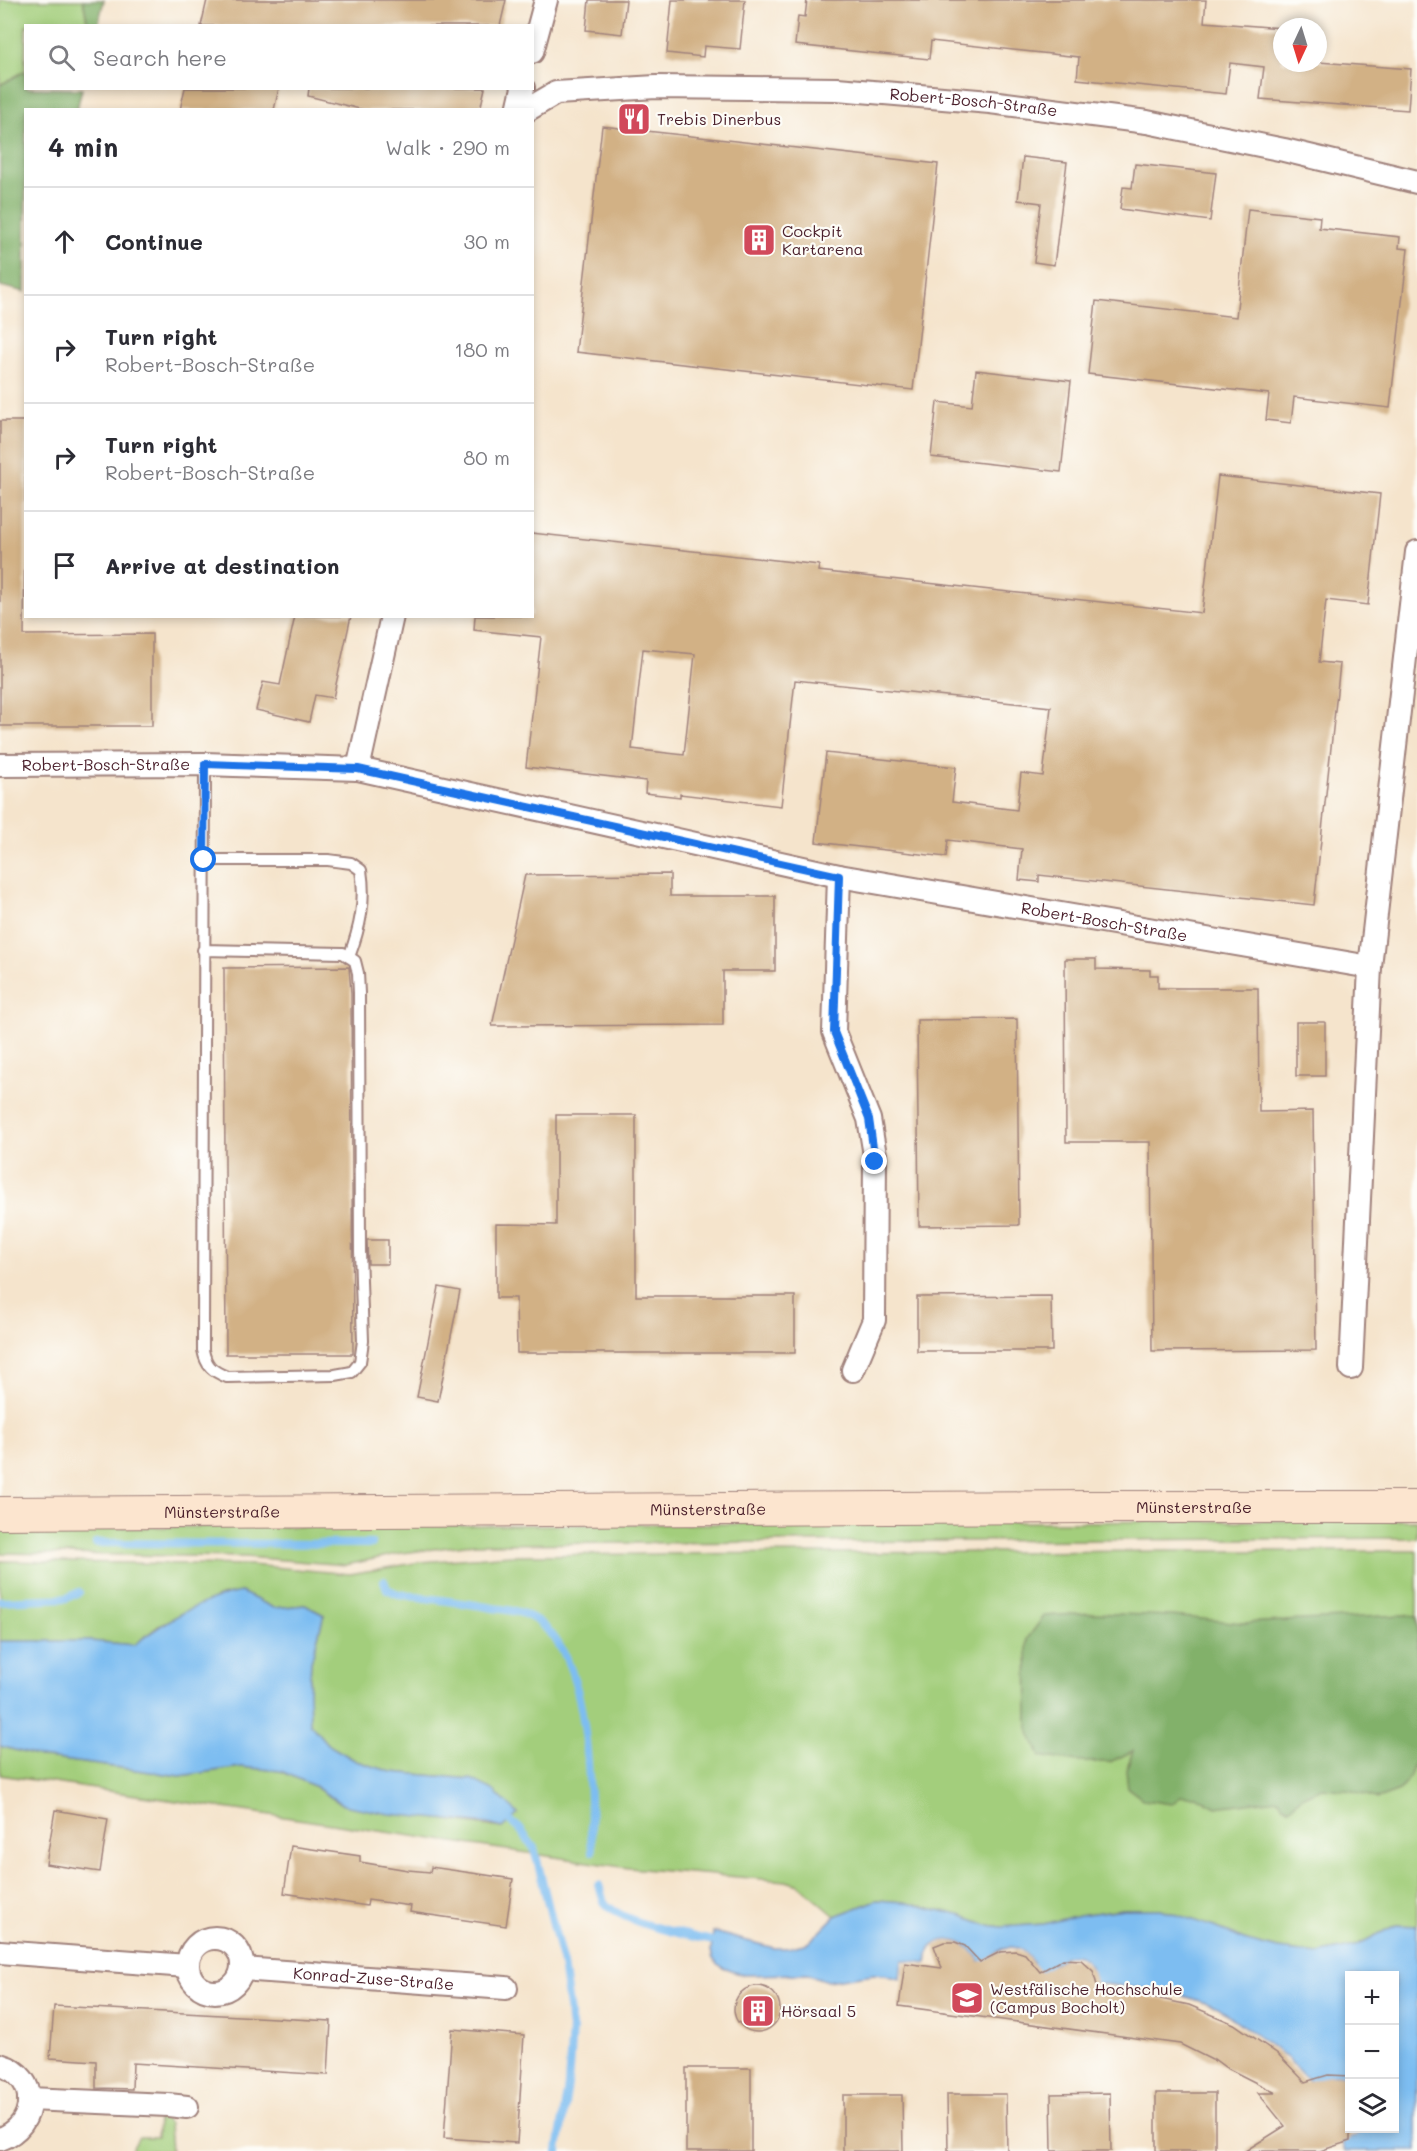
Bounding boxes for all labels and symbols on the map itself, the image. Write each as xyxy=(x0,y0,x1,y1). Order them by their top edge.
north arrow xyxy=(1273,18,1327,72)
street label: Robert-Bosch-Straße xyxy=(889,83,1059,120)
restaurant icon: Trebis Dinerbus xyxy=(616,101,652,137)
place label: Trebis Dinerbus xyxy=(657,108,781,129)
place label: Cockpit Kartarena xyxy=(782,220,864,259)
building icon: Cockpit Kartarena xyxy=(741,222,777,258)
street label: Robert-Bosch-Straße xyxy=(22,753,190,775)
route start xyxy=(190,846,216,872)
street label: Robert-Bosch-Straße xyxy=(1020,896,1189,946)
route end xyxy=(861,1148,887,1174)
street label: Münsterstraße xyxy=(1136,1496,1252,1517)
street label: Münsterstraße xyxy=(650,1498,766,1519)
street label: Münsterstraße xyxy=(164,1500,280,1522)
street label: Konrad-Zuse-Straße xyxy=(293,1962,455,1994)
place label: Westfälische Hochschule (Campus Bocholt) xyxy=(990,1978,1183,2017)
school or university icon: Westfälische Hochschule (Campus Bocholt) xyxy=(949,1980,985,2016)
building icon: Hörsaal 5 xyxy=(740,1993,776,2029)
place label: Hörsaal 5 xyxy=(781,2000,856,2021)

